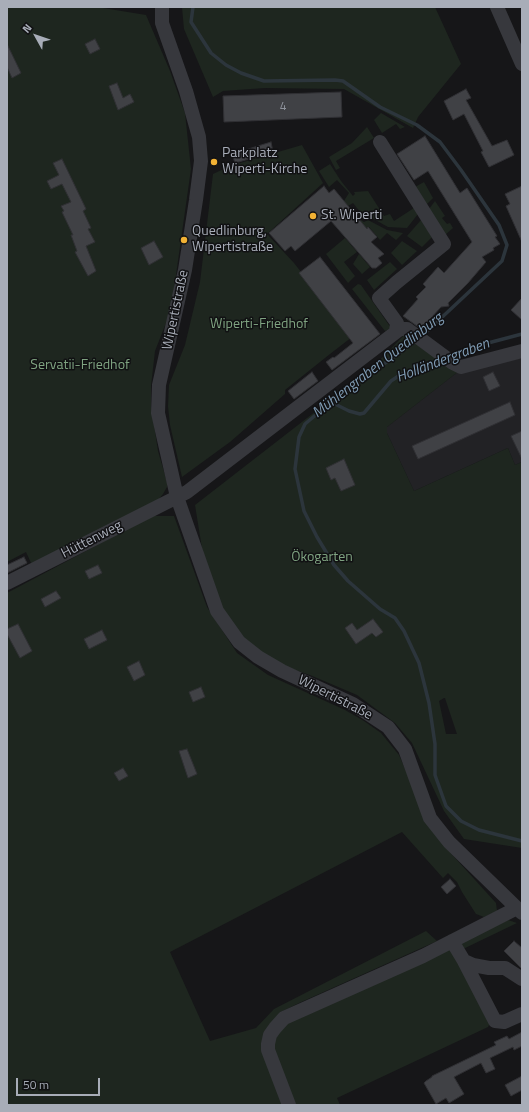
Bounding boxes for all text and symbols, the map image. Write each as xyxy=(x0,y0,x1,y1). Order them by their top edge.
north arrow xyxy=(16,16,56,56)
text: N xyxy=(18,20,35,36)
house number: 4 xyxy=(280,100,286,114)
place label: Parkplatz Wiperti-Kirche xyxy=(222,146,307,178)
marker: Parkplatz Wiperti-Kirche xyxy=(209,157,219,167)
place label: St. Wiperti xyxy=(321,208,382,224)
marker: St. Wiperti xyxy=(308,211,318,221)
place label: Quedlinburg, Wipertistraße xyxy=(192,224,273,256)
marker: Quedlinburg, Wipertistraße xyxy=(179,235,189,245)
street label: Wipertistraße xyxy=(159,269,193,351)
water label: Mühlengraben Quedlinburg xyxy=(309,310,447,422)
park label: Wiperti-Friedhof xyxy=(210,317,308,333)
water label: Holländergraben xyxy=(394,335,492,387)
park label: Servatii-Friedhof xyxy=(30,358,130,374)
street label: Hüttenweg xyxy=(59,518,125,562)
park label: Ökogarten xyxy=(291,550,353,566)
street label: Wipertistraße xyxy=(295,672,375,724)
scale bar xyxy=(18,1070,102,1096)
text: 50 m xyxy=(23,1075,49,1094)

